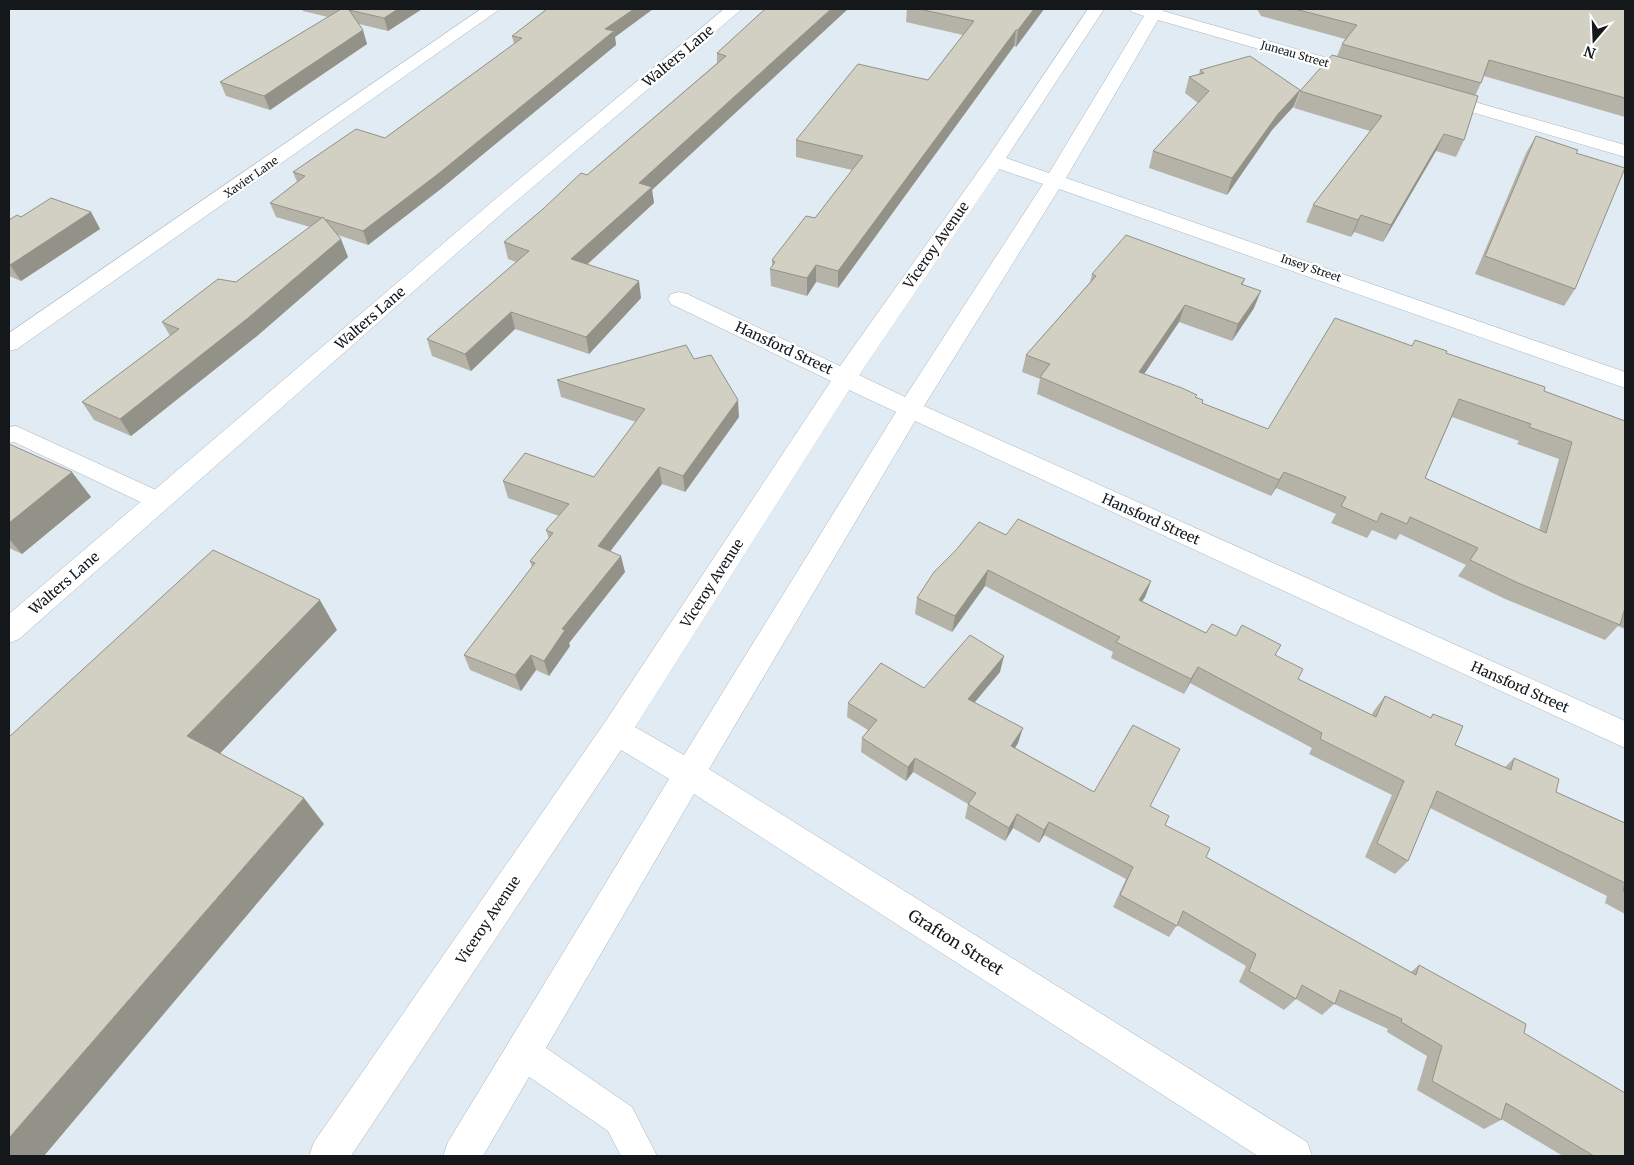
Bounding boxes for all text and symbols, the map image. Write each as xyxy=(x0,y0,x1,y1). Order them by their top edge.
north arrow xyxy=(1569,15,1619,65)
street label: Walters Lane xyxy=(638,21,717,92)
street label: Juneau Street xyxy=(1258,37,1331,71)
text: N xyxy=(1582,42,1598,63)
street label: Xavier Lane xyxy=(221,153,281,201)
street label: Viceroy Avenue xyxy=(899,198,973,293)
street label: Insey Street xyxy=(1279,251,1344,285)
street label: Walters Lane xyxy=(330,283,409,354)
street label: Hansford Street xyxy=(732,318,836,379)
street label: Hansford Street xyxy=(1099,489,1203,549)
street label: Viceroy Avenue xyxy=(676,535,747,632)
street label: Walters Lane xyxy=(24,548,103,619)
street label: Hansford Street xyxy=(1468,657,1572,717)
street label: Viceroy Avenue xyxy=(451,872,524,968)
street label: Grafton Street xyxy=(905,905,1008,980)

